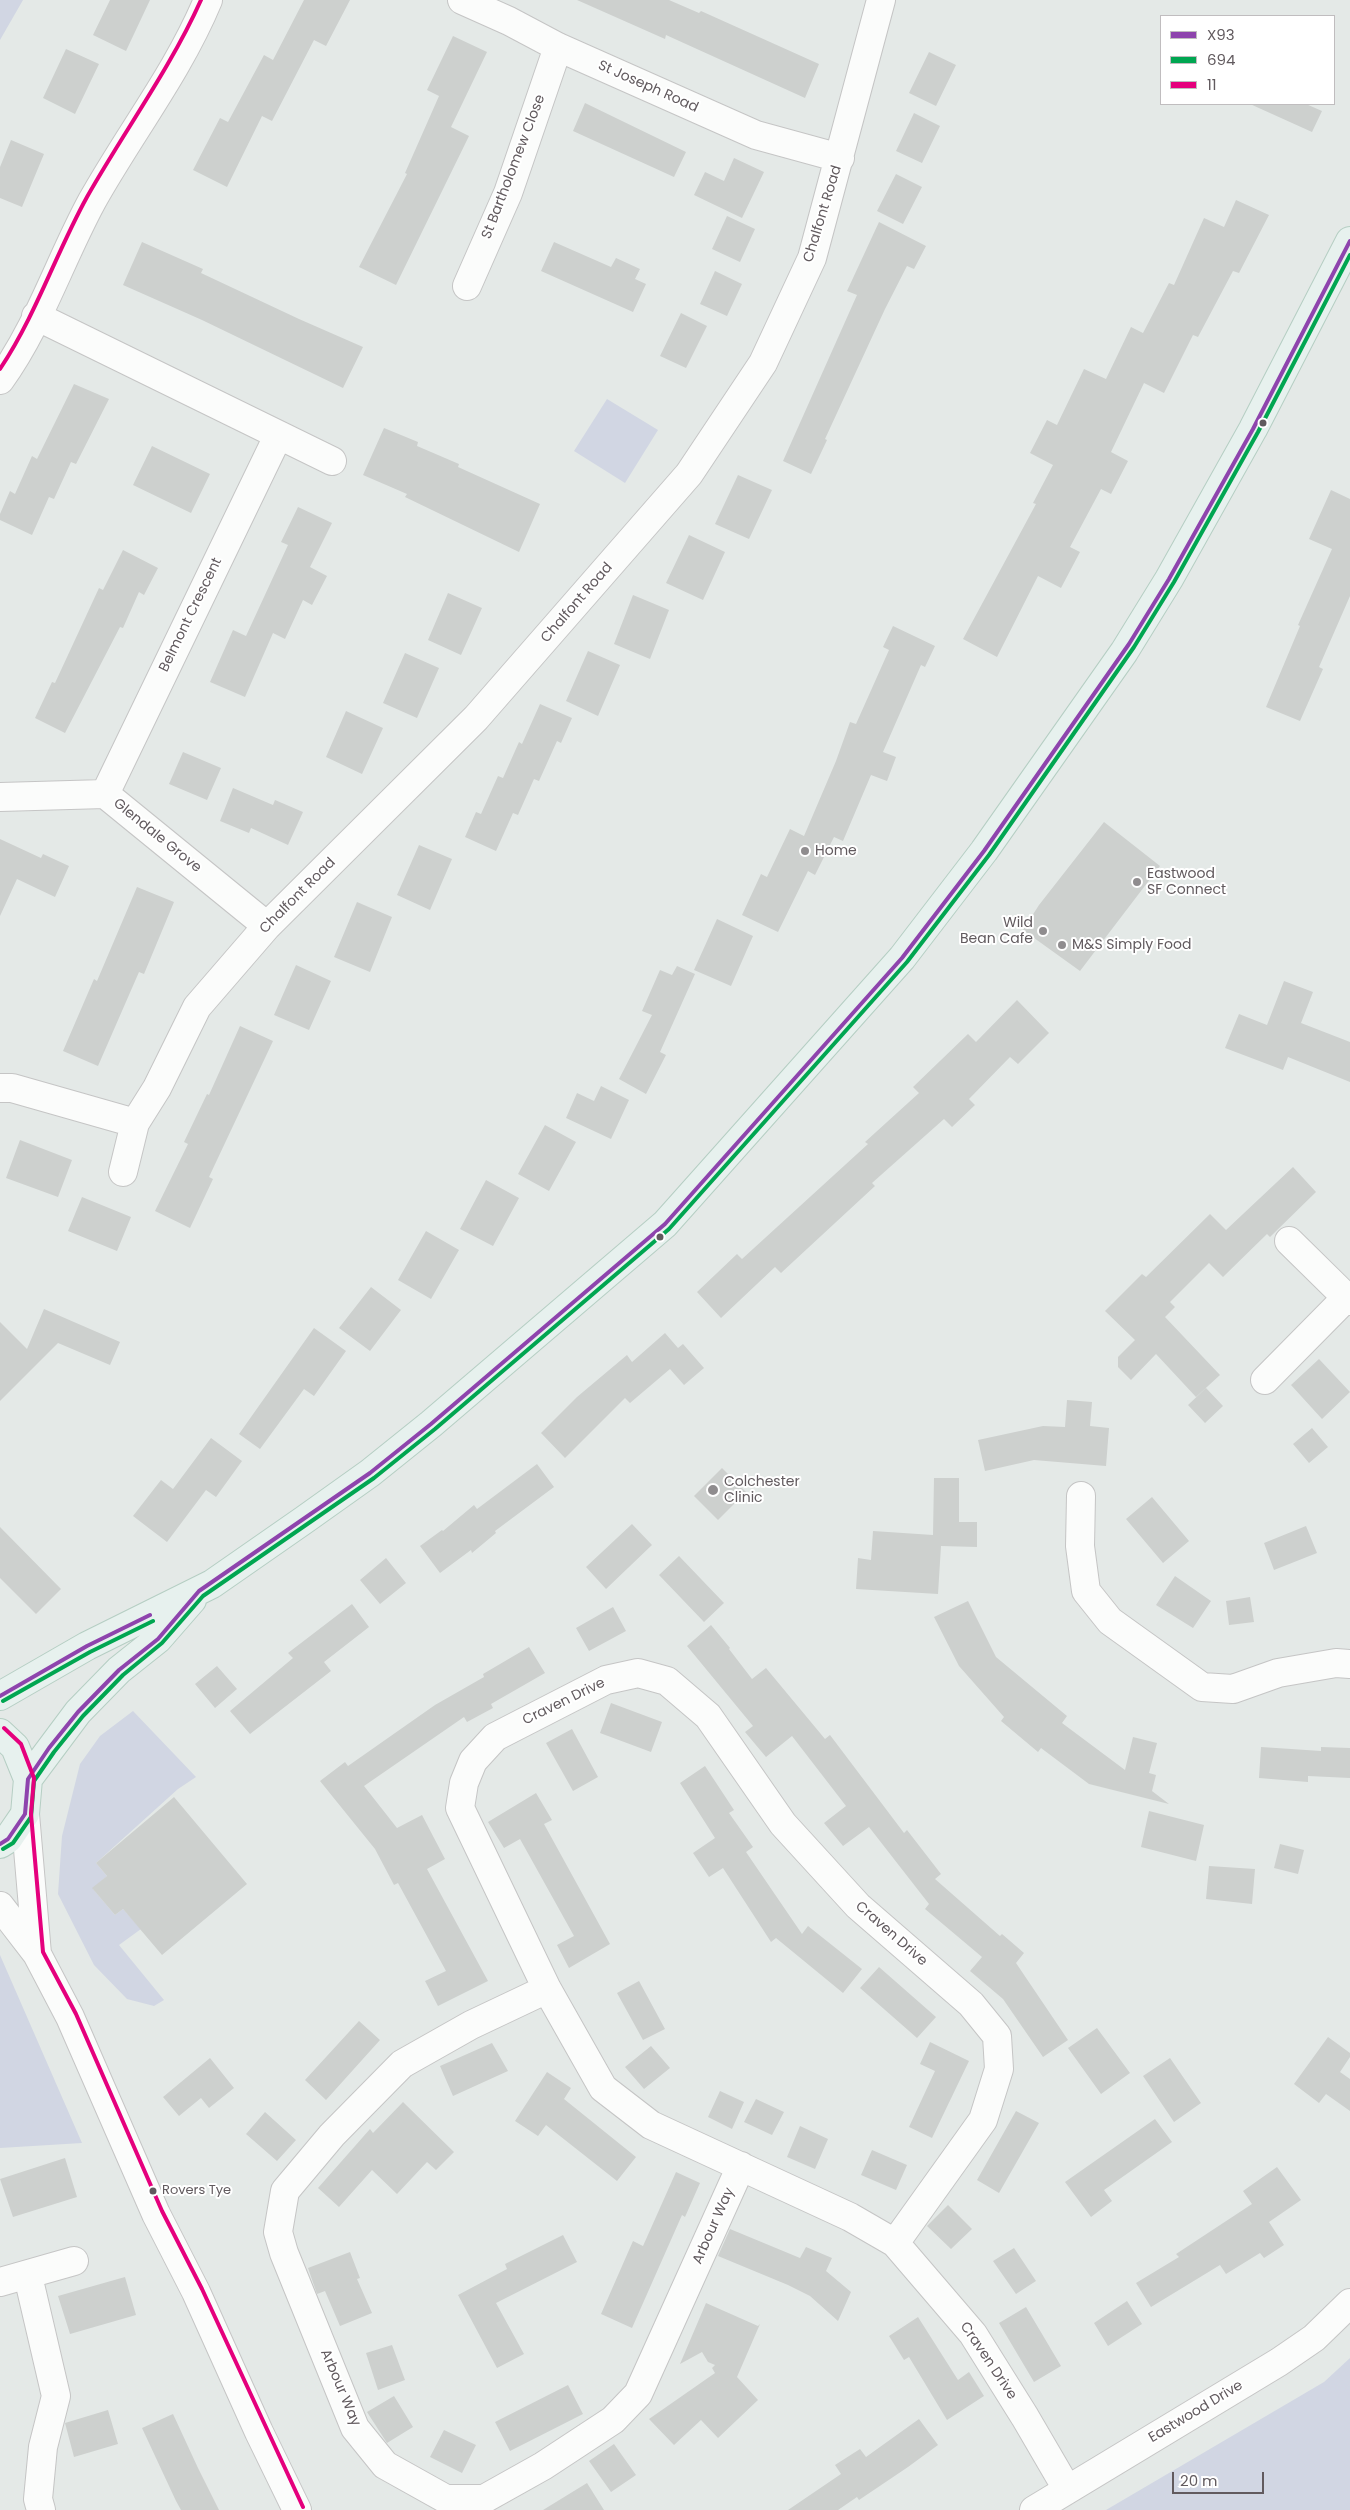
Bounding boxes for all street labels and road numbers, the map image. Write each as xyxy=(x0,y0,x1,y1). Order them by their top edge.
street label: St Joseph Road xyxy=(595,57,701,117)
street label: St Bartholomew Close xyxy=(479,92,549,242)
street label: Chalfont Road xyxy=(800,164,846,264)
street label: Belmont Crescent xyxy=(156,555,226,675)
street label: Chalfont Road xyxy=(538,560,616,646)
street label: Glendale Grove xyxy=(110,795,204,877)
street label: Chalfont Road xyxy=(257,855,339,937)
street label: Craven Drive xyxy=(520,1675,608,1729)
street label: Craven Drive xyxy=(852,1898,930,1970)
street label: Arbour Way xyxy=(690,2185,738,2267)
street label: Craven Drive xyxy=(956,2319,1020,2403)
street label: Arbour Way xyxy=(316,2347,364,2429)
street label: Eastwood Drive xyxy=(1146,2377,1246,2447)

